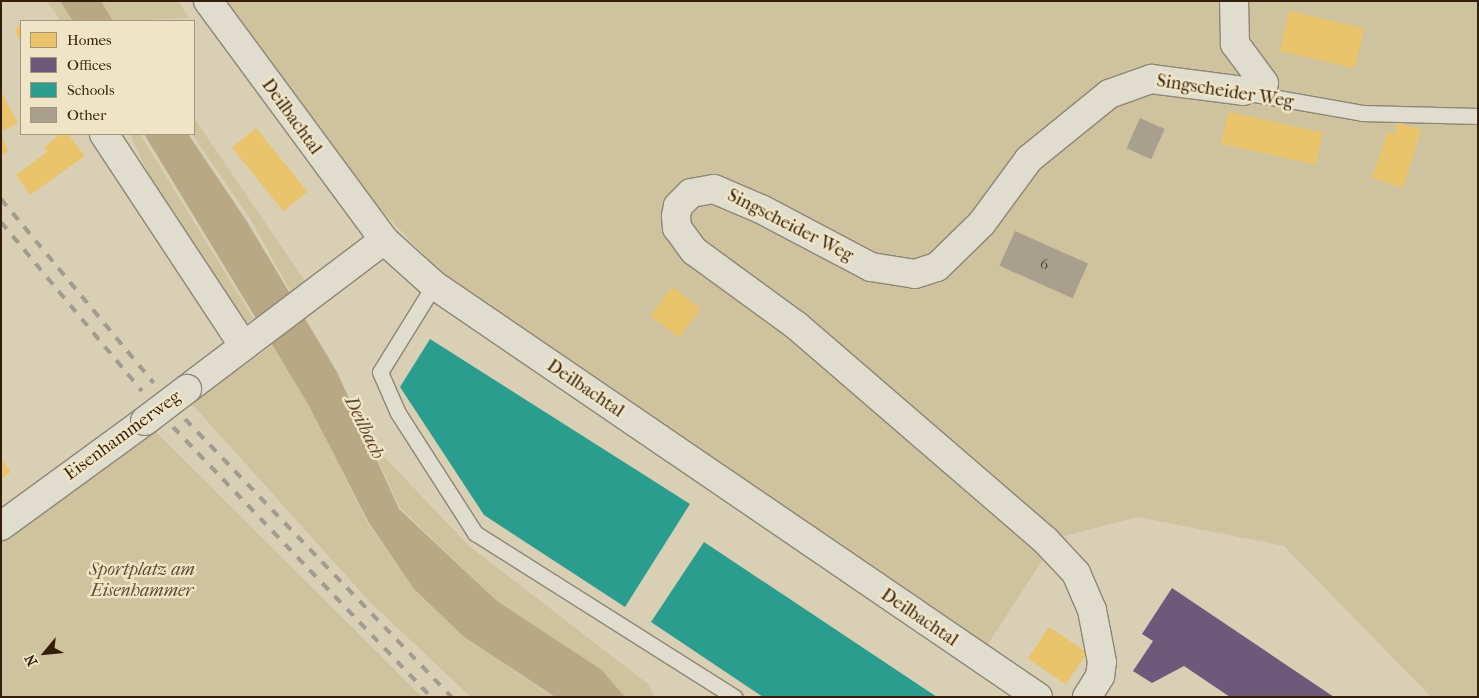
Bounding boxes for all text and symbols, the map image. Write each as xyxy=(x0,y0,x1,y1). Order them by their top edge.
legend xyxy=(20,20,195,135)
text: Homes xyxy=(67,31,112,49)
text: Offices xyxy=(67,56,112,74)
street label: Singscheider Weg xyxy=(1155,71,1295,113)
street label: Deilbachtal xyxy=(256,75,326,159)
text: Schools xyxy=(67,81,114,99)
text: Other xyxy=(67,106,106,124)
street label: Singscheider Weg xyxy=(723,185,857,267)
house number: 6 xyxy=(1040,256,1048,274)
street label: Deilbachtal xyxy=(542,355,628,423)
street label: Eisenhammerweg xyxy=(60,386,186,486)
water label: Deilbach xyxy=(339,393,389,463)
park label: Sportplatz am Eisenhammer xyxy=(89,560,195,602)
street label: Deilbachtal xyxy=(876,584,962,652)
north arrow xyxy=(20,628,70,678)
text: N xyxy=(21,652,41,669)

